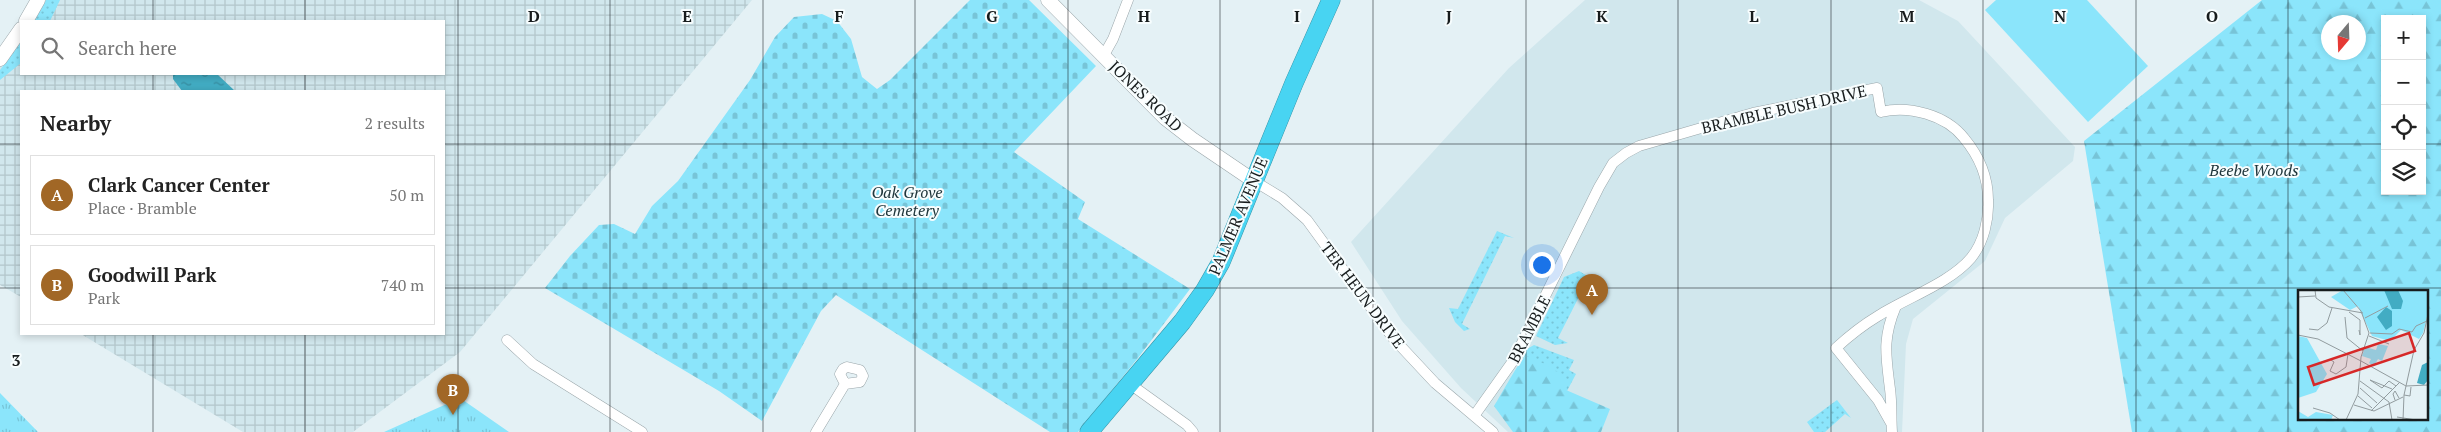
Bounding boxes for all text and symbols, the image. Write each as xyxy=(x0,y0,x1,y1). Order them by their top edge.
text: D xyxy=(528,5,540,27)
text: E xyxy=(682,5,692,27)
text: F xyxy=(834,5,844,27)
text: G xyxy=(986,5,998,27)
text: H xyxy=(1138,5,1150,27)
text: I xyxy=(1294,5,1300,27)
text: J xyxy=(1446,5,1452,27)
text: K xyxy=(1596,5,1608,27)
text: L xyxy=(1749,5,1759,27)
text: M xyxy=(1900,5,1915,27)
text: N xyxy=(2054,5,2066,27)
text: O xyxy=(2206,5,2218,27)
north arrow xyxy=(2321,15,2366,60)
map controls xyxy=(2381,15,2426,195)
button: + xyxy=(2381,15,2426,60)
search box xyxy=(20,20,445,75)
icon: search xyxy=(38,34,66,62)
text: Search here xyxy=(78,35,177,60)
street label: JONES ROAD xyxy=(1105,56,1187,136)
button: − xyxy=(2381,60,2426,105)
street label: BRAMBLE BUSH DRIVE xyxy=(1699,79,1869,139)
button: locate xyxy=(2381,105,2426,150)
text: Nearby xyxy=(40,109,111,137)
text: 2 results xyxy=(365,112,425,134)
button: layers xyxy=(2381,150,2426,195)
street label: PALMER AVENUE xyxy=(1203,154,1273,278)
park label: Beebe Woods xyxy=(2208,159,2299,181)
text: Clark Cancer Center xyxy=(88,172,270,197)
park label: Oak Grove Cemetery xyxy=(871,181,943,221)
text: A xyxy=(51,184,63,206)
text: 50 m xyxy=(389,184,424,206)
text: Place · Bramble xyxy=(88,197,197,219)
street label: TER HEUN DRIVE xyxy=(1316,237,1410,353)
your location xyxy=(1529,252,1555,278)
text: Goodwill Park xyxy=(88,262,216,287)
text: B xyxy=(52,274,62,296)
text: 740 m xyxy=(381,274,424,296)
pin: A xyxy=(1576,274,1608,315)
text: Park xyxy=(88,287,120,309)
inset map xyxy=(2298,290,2428,420)
street label: BRAMBLE xyxy=(1503,292,1555,366)
text: 3 xyxy=(11,349,21,371)
pin: B xyxy=(437,374,469,415)

